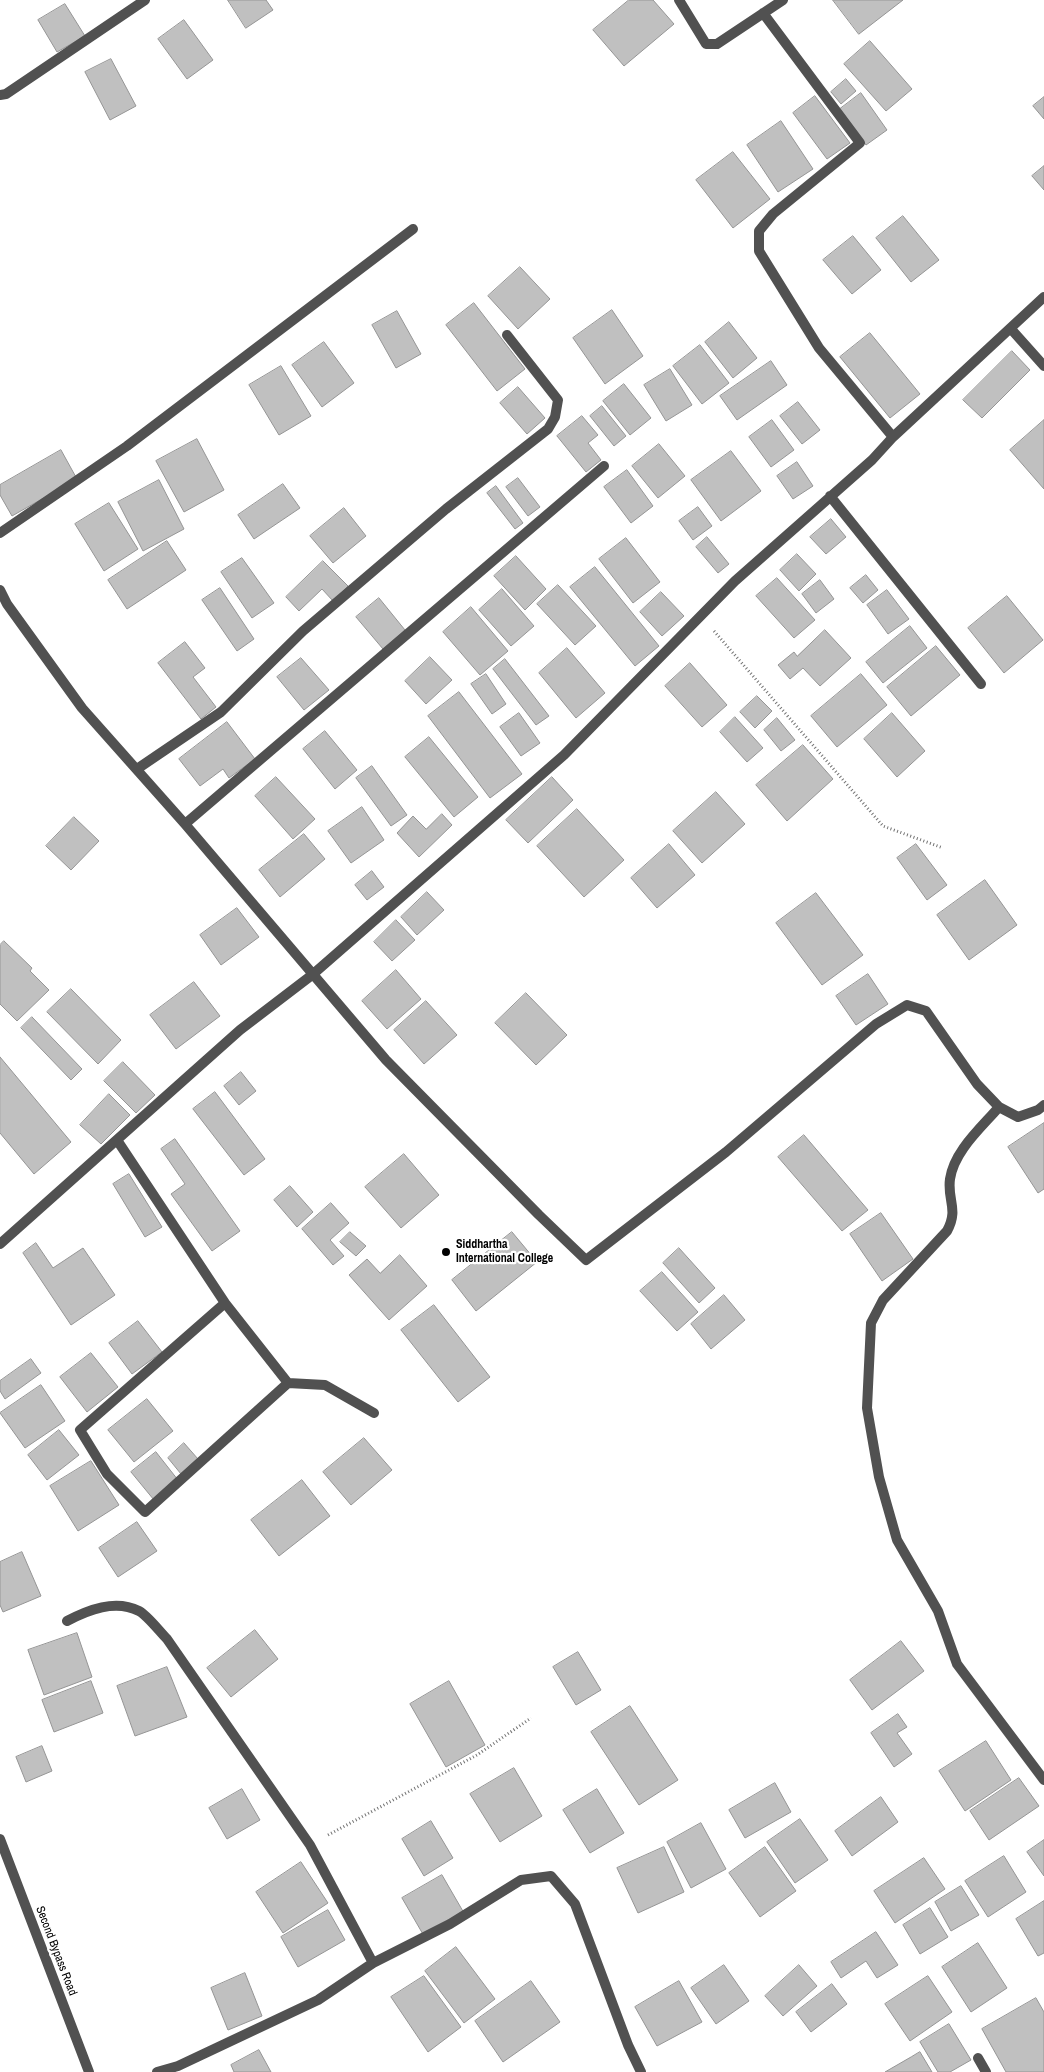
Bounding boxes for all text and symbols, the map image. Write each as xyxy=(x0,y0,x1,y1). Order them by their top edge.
place label: Siddhartha International College xyxy=(456,1238,553,1266)
marker: Siddhartha International College xyxy=(440,1246,452,1258)
street label: Second Bypass Road xyxy=(32,1904,80,1998)

